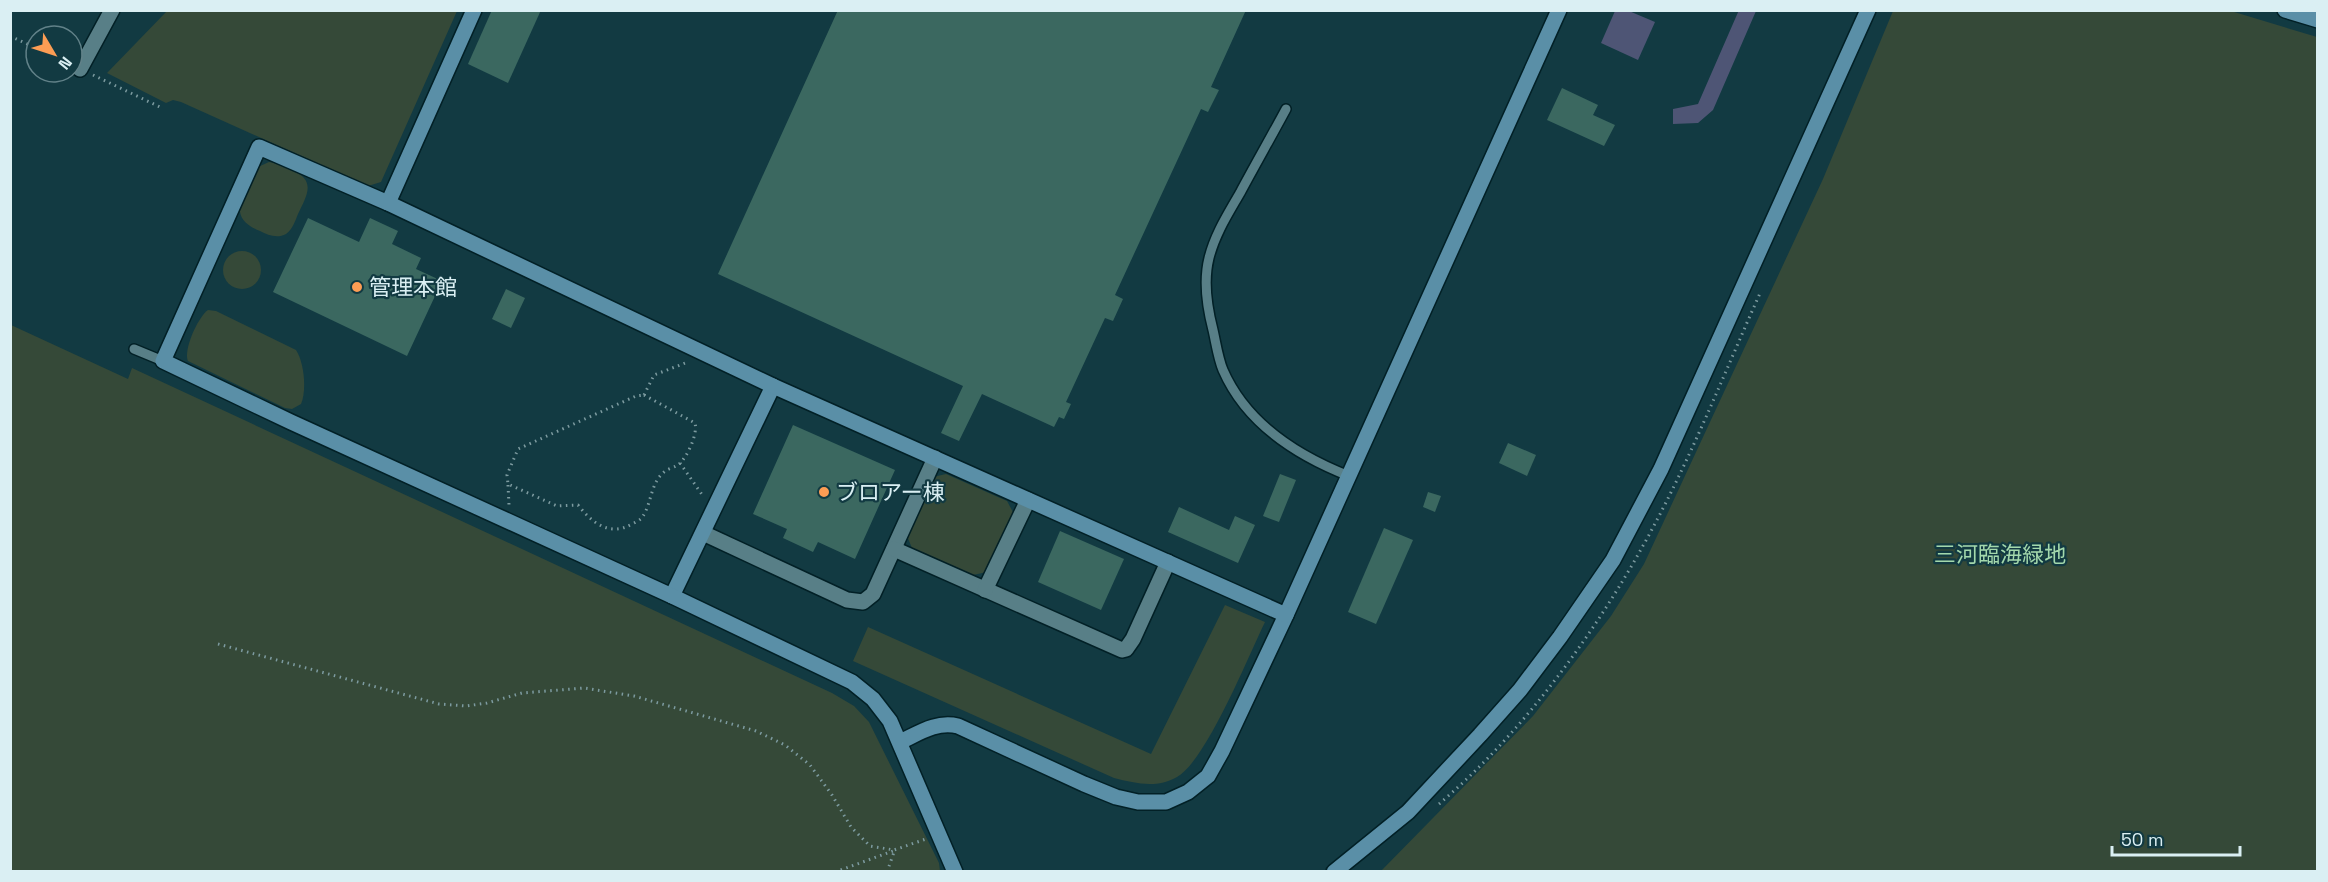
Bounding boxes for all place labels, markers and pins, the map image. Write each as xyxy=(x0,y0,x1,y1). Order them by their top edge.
place label: 管理本館 xyxy=(369,273,457,301)
marker: 管理本館 xyxy=(350,280,364,294)
place label: ブロアー棟 xyxy=(836,478,945,506)
marker: ブロアー棟 xyxy=(817,485,831,499)

